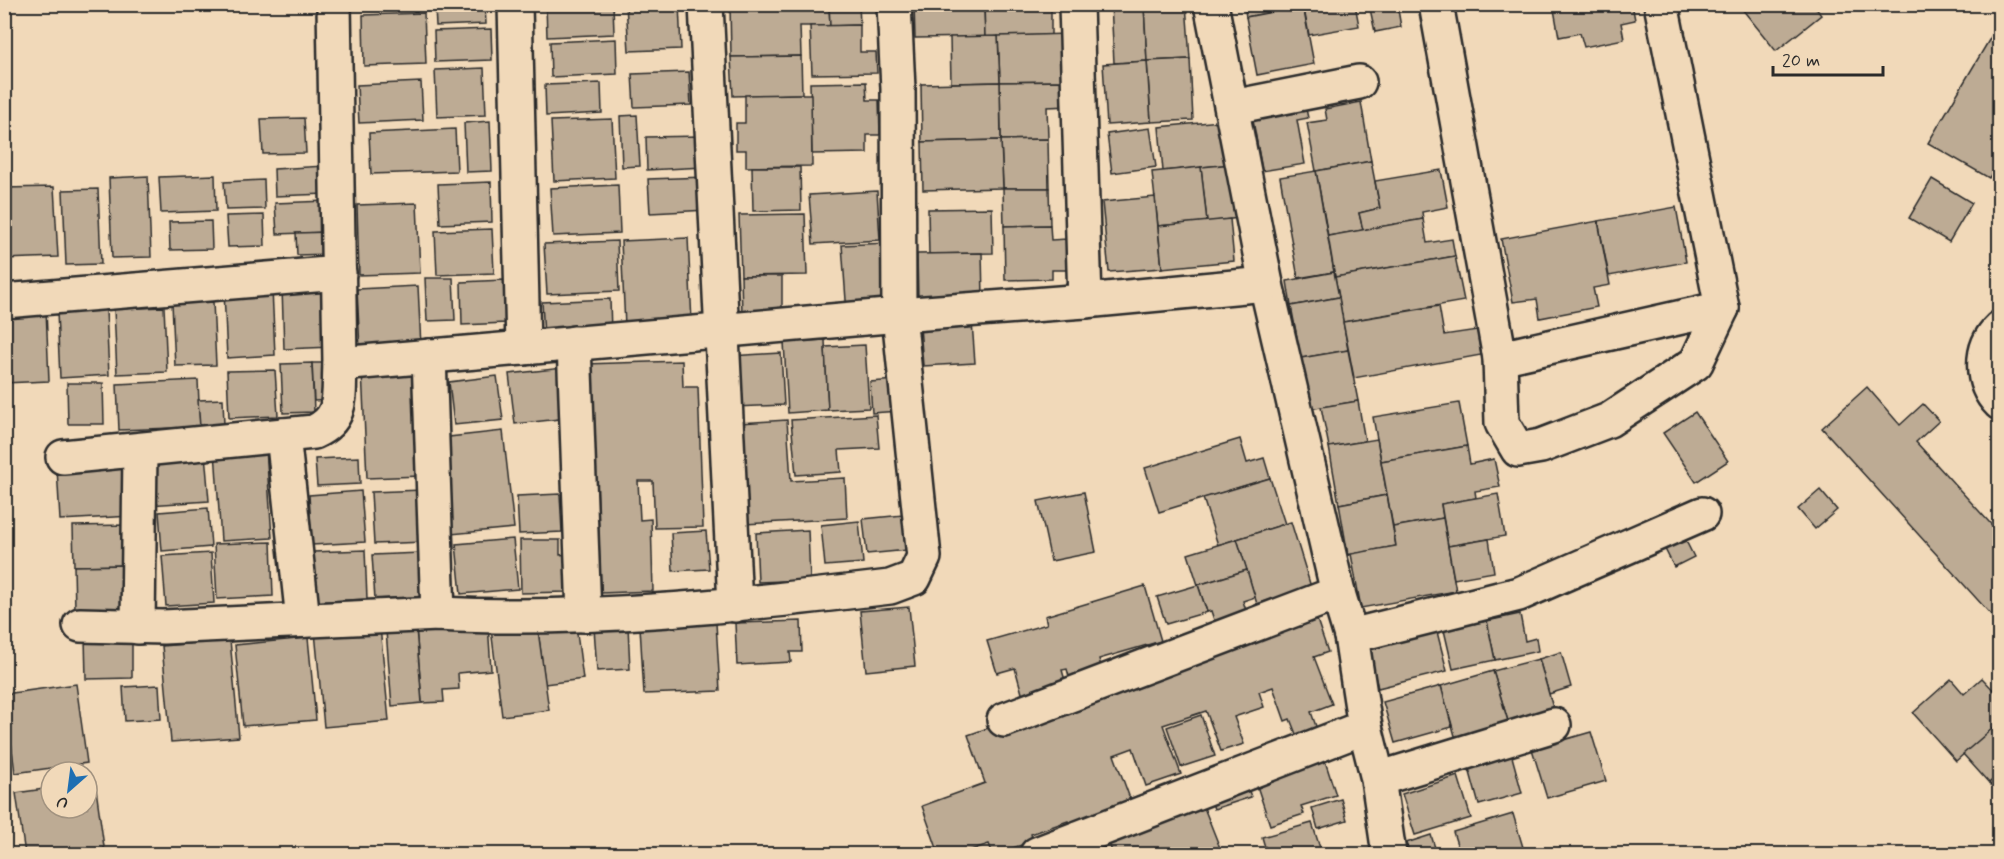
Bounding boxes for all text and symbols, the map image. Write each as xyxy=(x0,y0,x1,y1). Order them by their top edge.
scale bar xyxy=(1773,39,1882,77)
text: 20 m xyxy=(1782,49,1820,73)
north arrow xyxy=(39,760,99,820)
text: U xyxy=(53,790,72,814)

